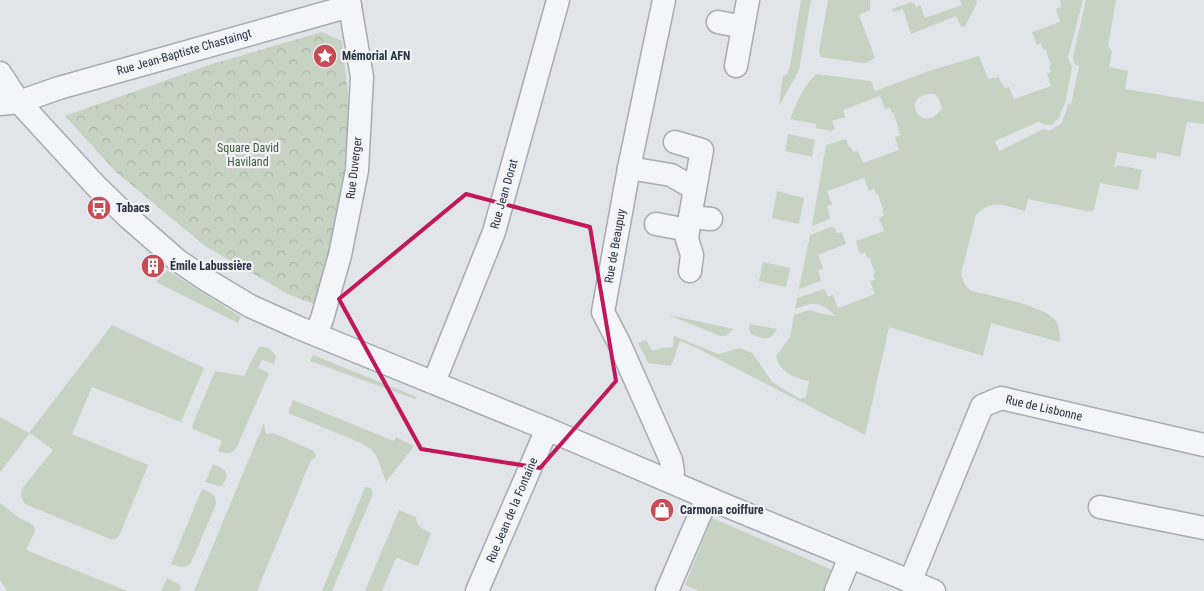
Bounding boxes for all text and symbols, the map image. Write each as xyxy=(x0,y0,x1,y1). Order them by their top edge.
street label: Rue Jean-Baptiste Chastaingt xyxy=(115,26,253,78)
place icon: Mémorial AFN xyxy=(312,43,338,69)
place label: Mémorial AFN xyxy=(342,49,410,63)
street label: Rue Duverger xyxy=(343,136,365,200)
park label: Square David Haviland xyxy=(217,141,279,169)
street label: Rue Jean Dorat xyxy=(487,157,521,230)
bus stop icon: Tabacs xyxy=(86,195,112,221)
place label: Tabacs xyxy=(116,201,150,215)
street label: Rue de Beaupuy xyxy=(602,208,628,284)
building icon: Émile Labussière xyxy=(140,253,166,279)
place label: Émile Labussière xyxy=(170,258,252,273)
street label: Rue de Lisbonne xyxy=(1004,392,1084,424)
street label: Rue Jean de la Fontaine xyxy=(484,455,541,565)
shop icon: Carmona coiffure xyxy=(649,497,675,523)
place label: Carmona coiffure xyxy=(680,503,764,517)

